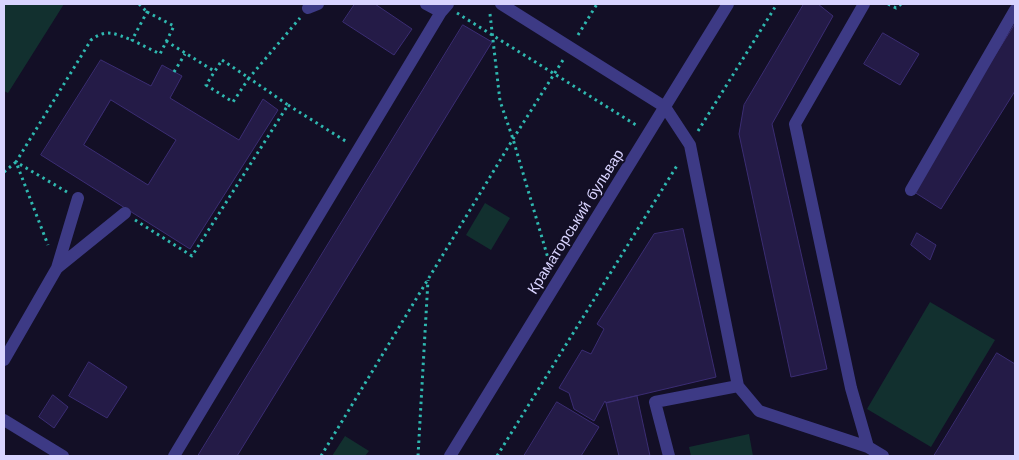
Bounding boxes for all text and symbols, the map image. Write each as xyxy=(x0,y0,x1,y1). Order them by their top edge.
street label: Краматорський бульвар xyxy=(524,146,628,298)

